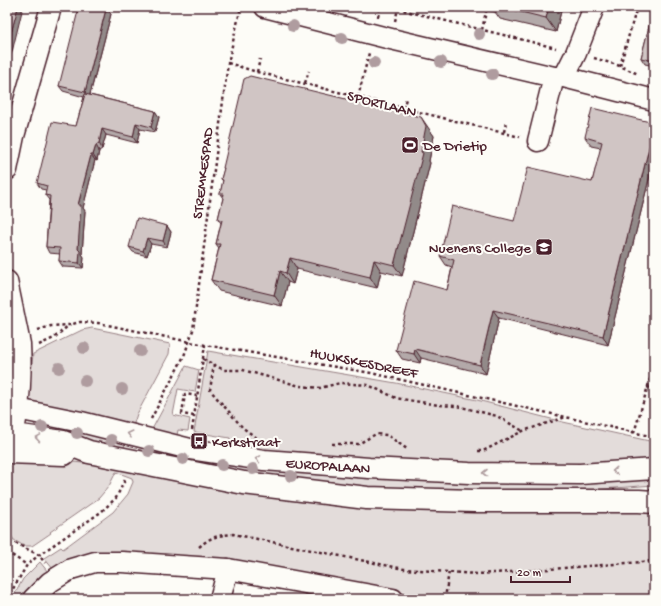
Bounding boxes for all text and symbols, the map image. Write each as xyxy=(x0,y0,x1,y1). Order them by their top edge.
street label: SPORTLAAN xyxy=(345,88,418,122)
street label: STREMKESPAD xyxy=(189,126,219,220)
sports icon: De Drietip xyxy=(400,135,420,155)
place label: De Drietip xyxy=(422,138,488,156)
school or university icon: Nuenens College xyxy=(534,237,554,257)
place label: Nuenens College xyxy=(429,240,531,258)
street label: HUUKSKESDREEF xyxy=(308,345,420,384)
one-way arrow xyxy=(127,430,134,439)
bus stop icon: Kerkstraat xyxy=(189,431,209,451)
place label: Kerkstraat xyxy=(212,434,282,452)
one-way arrow xyxy=(35,435,41,443)
one-way arrow xyxy=(255,455,261,464)
street label: EUROPALAAN xyxy=(285,455,371,479)
one-way arrow xyxy=(612,467,618,476)
one-way arrow xyxy=(482,469,488,477)
scale bar xyxy=(511,558,570,584)
text: 20 m xyxy=(517,567,542,581)

